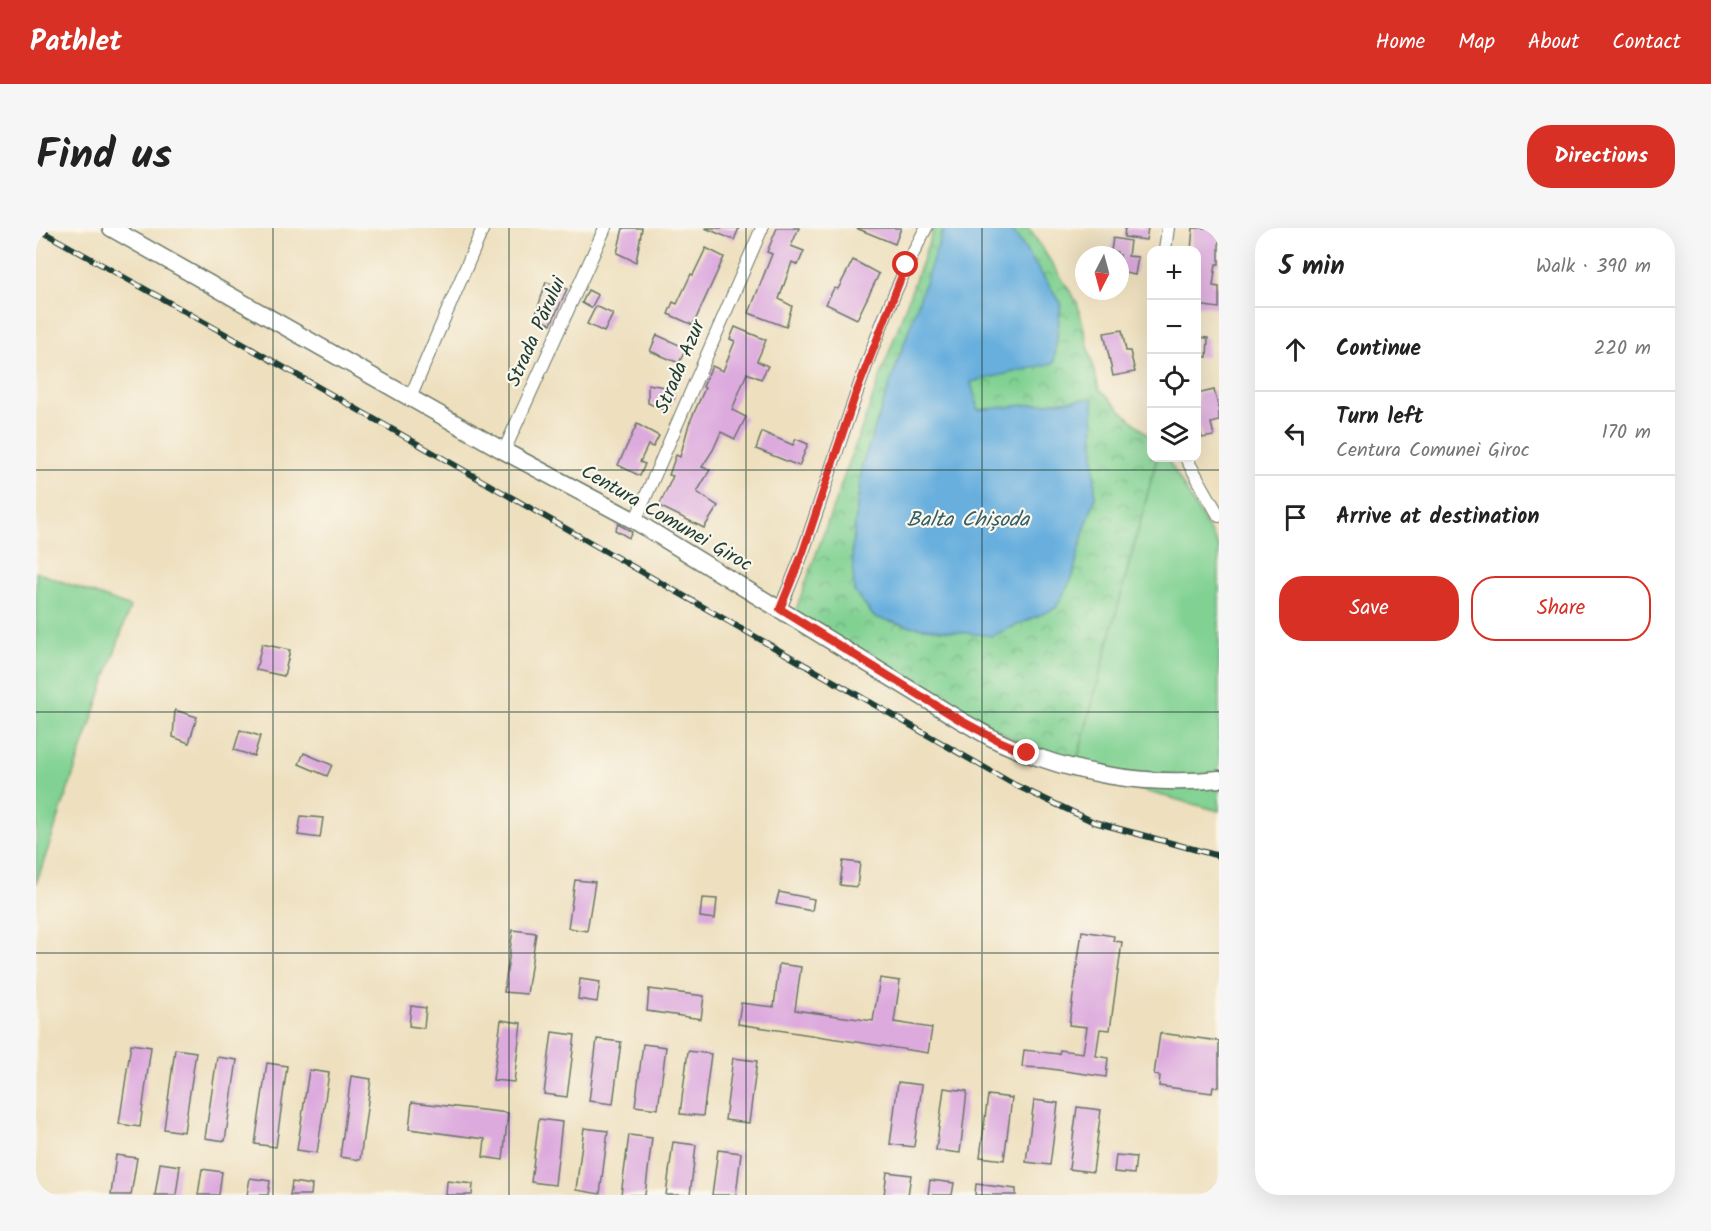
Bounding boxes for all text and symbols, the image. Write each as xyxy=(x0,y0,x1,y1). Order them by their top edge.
text: Pathlet xyxy=(30,20,122,65)
text: Home xyxy=(1376,26,1425,59)
text: Map xyxy=(1458,26,1495,59)
text: About xyxy=(1528,26,1579,59)
text: Contact xyxy=(1612,26,1681,59)
text: Find us xyxy=(36,123,172,190)
button: Directions xyxy=(1527,125,1675,188)
north arrow xyxy=(1075,246,1129,300)
map controls xyxy=(1147,246,1201,462)
button: + xyxy=(1147,246,1201,300)
text: 5 min xyxy=(1279,246,1345,288)
route start xyxy=(892,251,918,277)
text: Walk · 390 m xyxy=(1536,251,1651,283)
street label: Strada Părului xyxy=(498,271,576,392)
button: − xyxy=(1147,300,1201,354)
street label: Strada Azur xyxy=(647,314,716,419)
text: Continue xyxy=(1336,332,1421,367)
icon: ahead xyxy=(1279,333,1312,366)
text: 220 m xyxy=(1594,333,1651,365)
button: locate xyxy=(1147,354,1201,408)
text: Turn left xyxy=(1336,400,1423,435)
button: layers xyxy=(1147,408,1201,462)
icon: left xyxy=(1279,417,1312,450)
text: 170 m xyxy=(1602,417,1651,449)
text: Centura Comunei Giroc xyxy=(1336,435,1530,467)
street label: Centura Comunei Giroc xyxy=(574,457,758,581)
text: Arrive at destination xyxy=(1336,500,1539,535)
icon: arrive xyxy=(1279,501,1312,534)
water label: Balta Chișoda xyxy=(907,504,1030,537)
button: Save xyxy=(1279,576,1459,641)
button: Share xyxy=(1471,576,1651,641)
route end xyxy=(1013,739,1039,765)

